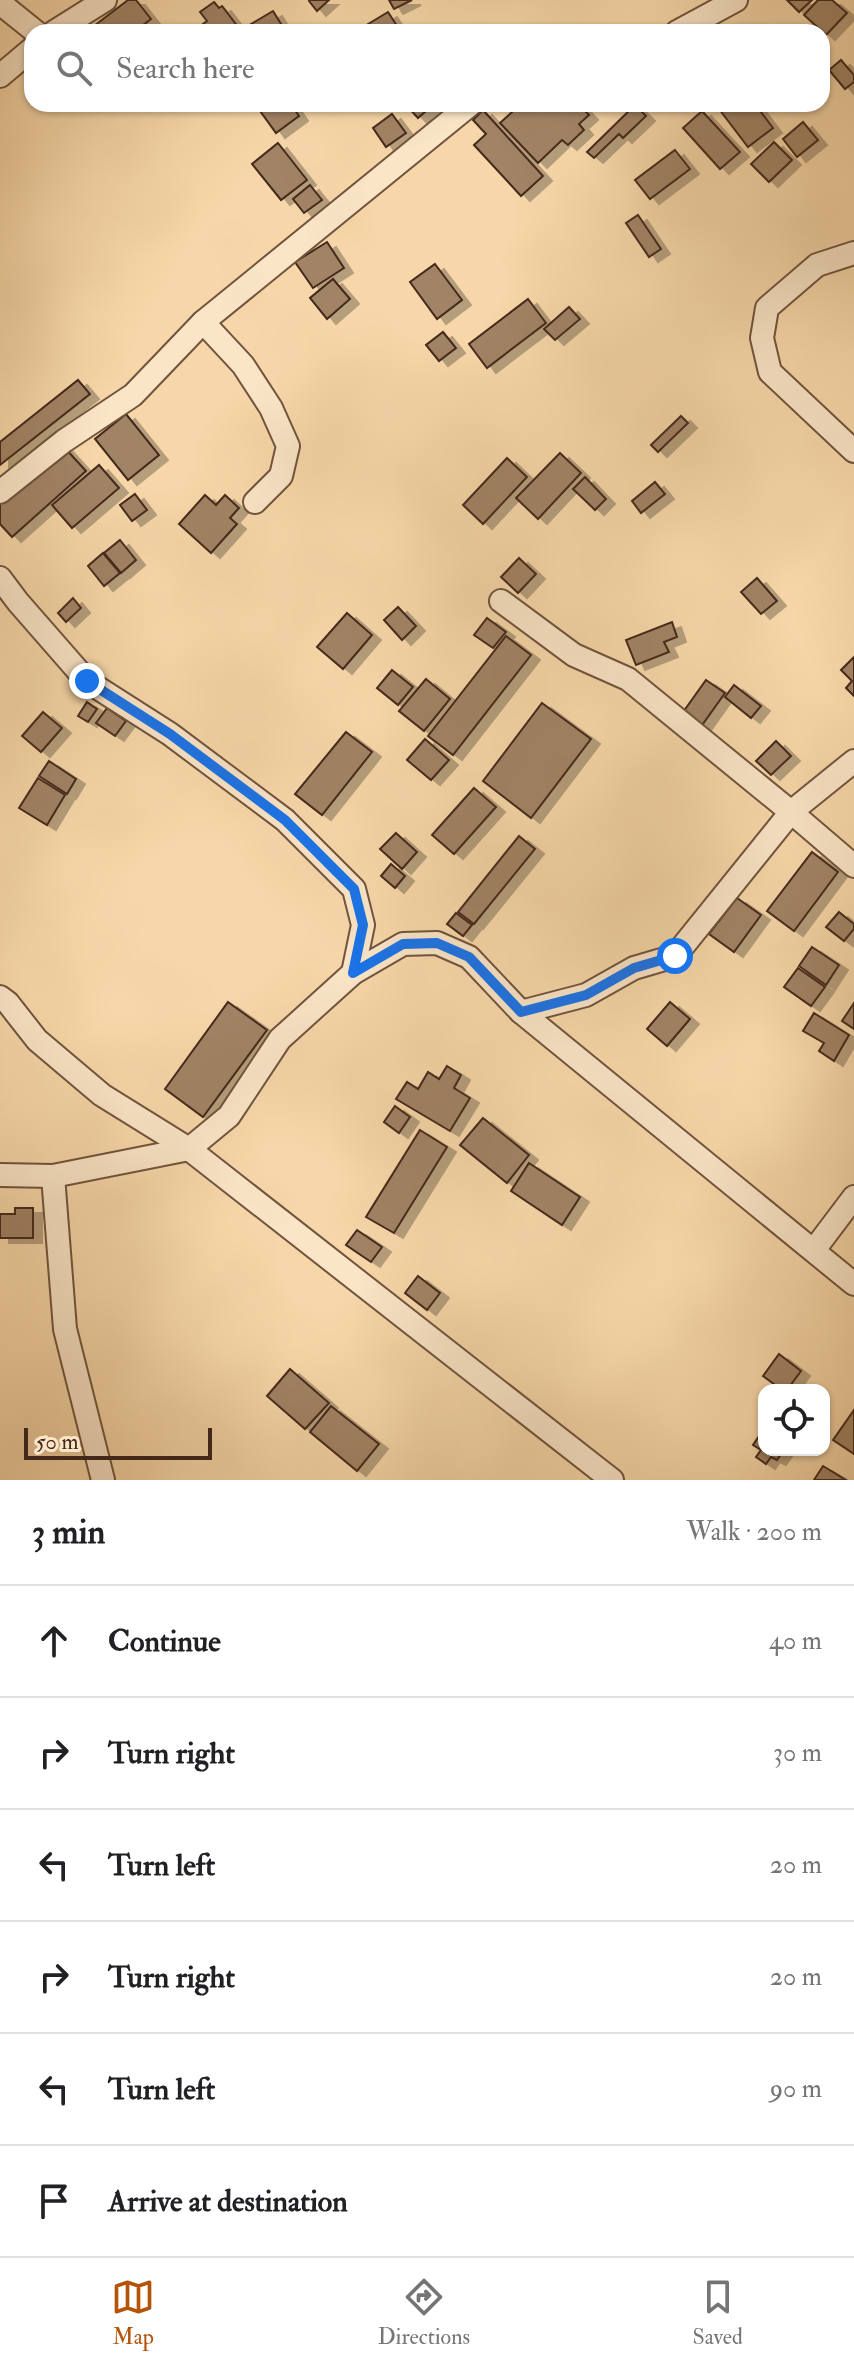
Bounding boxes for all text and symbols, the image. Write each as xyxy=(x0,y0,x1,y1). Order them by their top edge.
search box xyxy=(24,24,830,112)
icon: search xyxy=(52,46,96,90)
text: Search here xyxy=(116,50,255,87)
route end xyxy=(69,663,105,699)
route start xyxy=(657,938,693,974)
map controls xyxy=(758,1384,830,1456)
button: locate xyxy=(758,1384,830,1456)
scale bar xyxy=(24,1424,212,1460)
text: 50 m xyxy=(36,1428,78,1456)
text: 3 min xyxy=(32,1511,105,1554)
text: Walk · 200 m xyxy=(686,1516,822,1548)
icon: ahead xyxy=(32,1619,76,1663)
text: Continue xyxy=(108,1623,221,1660)
text: 40 m xyxy=(769,1625,822,1657)
icon: right xyxy=(32,1731,76,1775)
text: Turn right xyxy=(108,1735,235,1772)
text: 30 m xyxy=(773,1737,822,1769)
icon: left xyxy=(32,1843,76,1887)
text: Turn left xyxy=(108,1847,215,1884)
text: 20 m xyxy=(770,1849,822,1881)
icon: right xyxy=(32,1955,76,1999)
text: Turn right xyxy=(108,1959,235,1996)
text: 20 m xyxy=(770,1961,822,1993)
icon: left xyxy=(32,2067,76,2111)
text: Turn left xyxy=(108,2071,215,2108)
text: 90 m xyxy=(770,2073,822,2105)
icon: arrive xyxy=(32,2179,76,2223)
text: Arrive at destination xyxy=(108,2183,348,2220)
tab: Map xyxy=(111,2275,155,2351)
tab: Directions xyxy=(378,2275,470,2351)
tab: Saved xyxy=(693,2275,743,2351)

